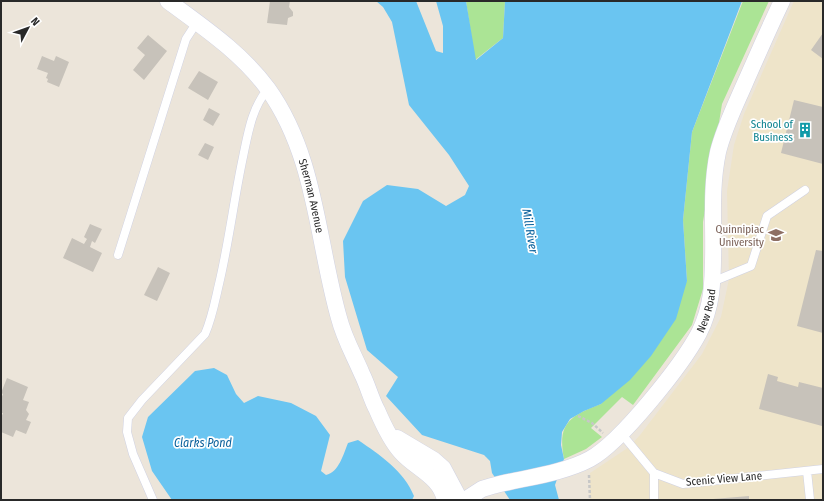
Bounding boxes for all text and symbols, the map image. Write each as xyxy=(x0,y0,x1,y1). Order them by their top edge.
north arrow xyxy=(8,8,48,48)
text: N xyxy=(28,15,42,29)
place label: School of Business xyxy=(751,118,794,144)
building icon: School of Business xyxy=(796,121,814,139)
street label: Sherman Avenue xyxy=(296,157,327,234)
water label: Mill River xyxy=(519,208,541,255)
place label: Quinnipiac University xyxy=(715,223,764,249)
school or university icon: Quinnipiac University xyxy=(767,226,785,244)
street label: New Road xyxy=(694,288,718,335)
water label: Clarks Pond xyxy=(174,436,233,450)
street label: Scenic View Lane xyxy=(685,469,763,489)

